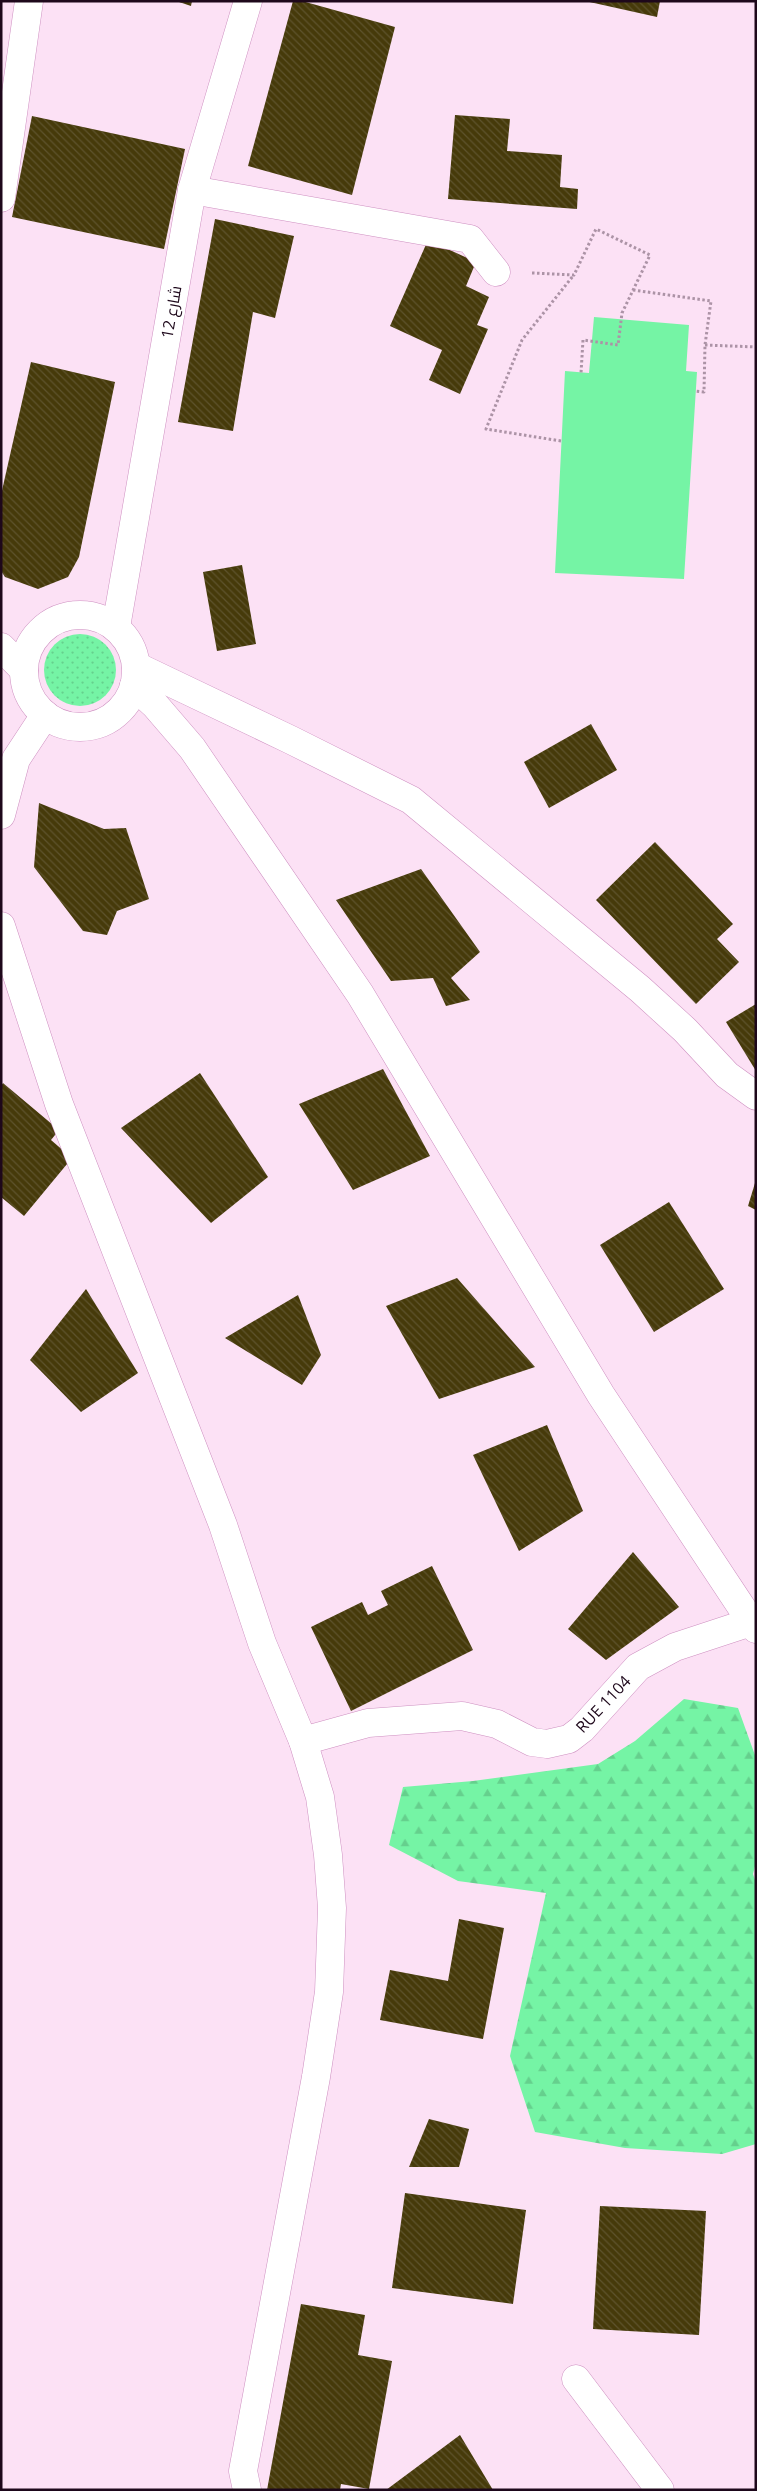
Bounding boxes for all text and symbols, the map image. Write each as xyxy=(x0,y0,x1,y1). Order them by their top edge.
street label: شارع 12 xyxy=(156,284,187,340)
street label: RUE 1104 xyxy=(571,1670,635,1738)

